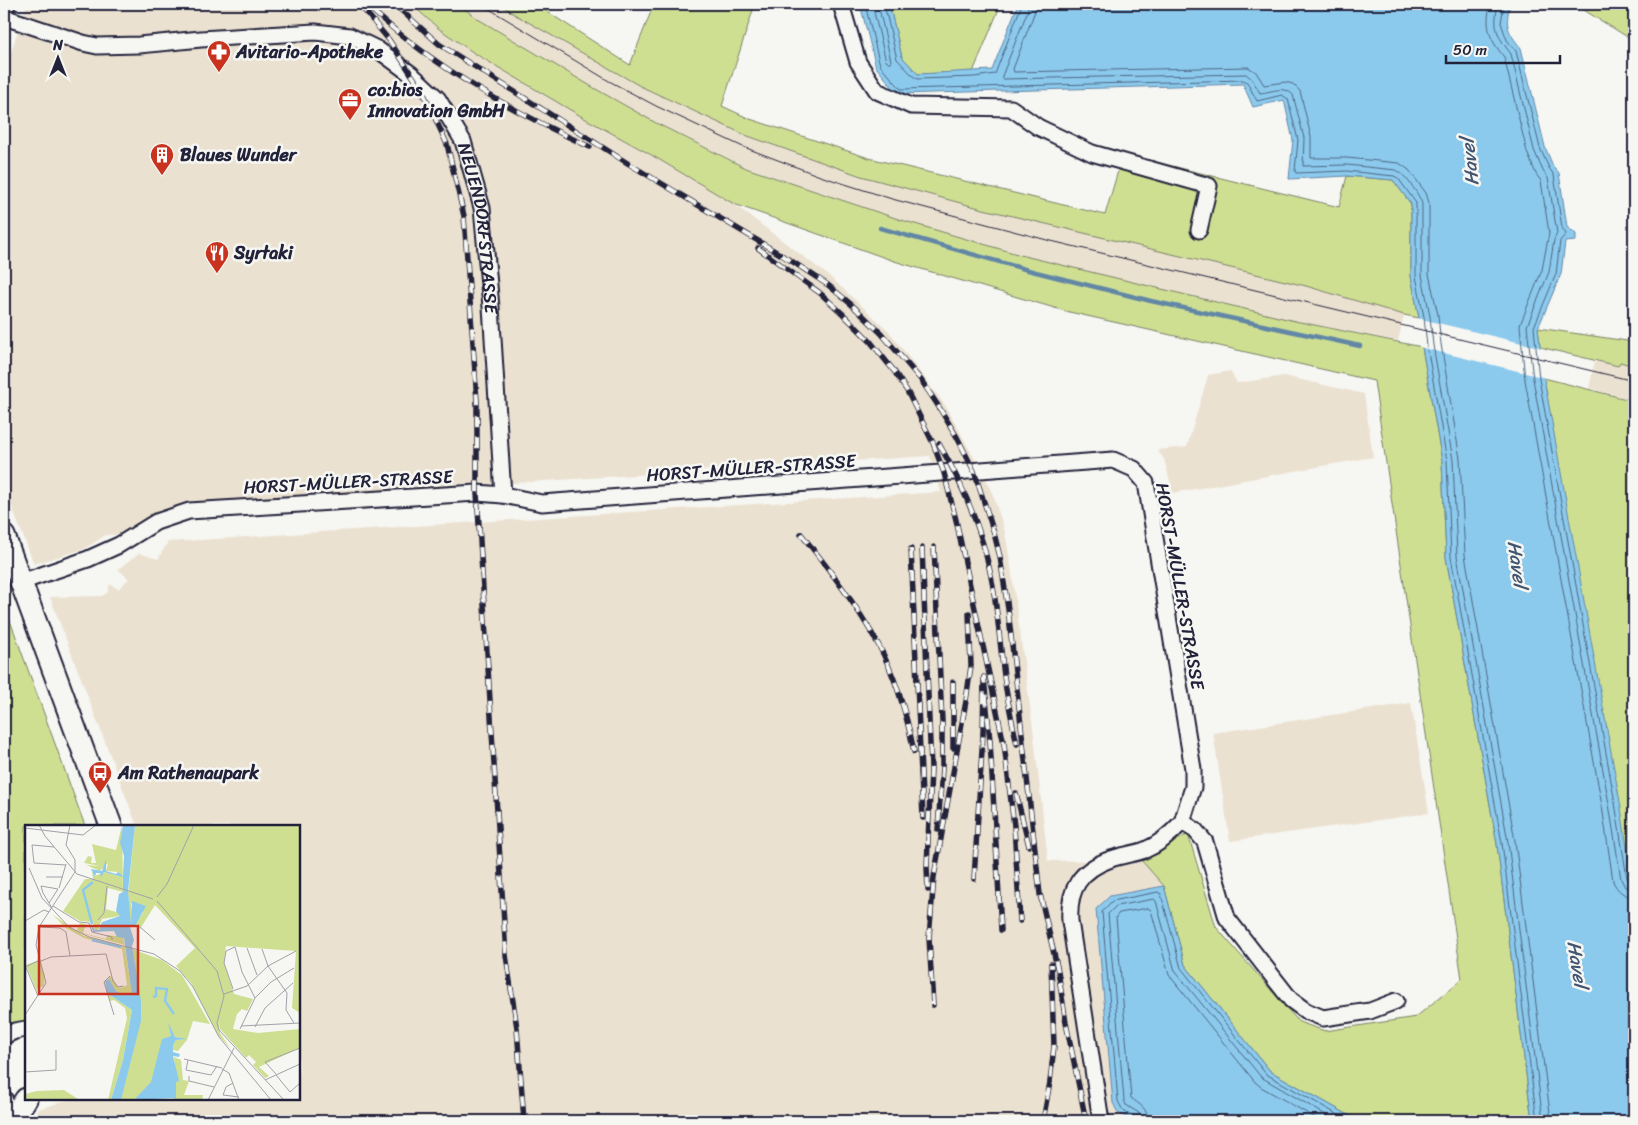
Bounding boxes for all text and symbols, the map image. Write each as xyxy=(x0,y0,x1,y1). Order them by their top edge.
north arrow xyxy=(32,32,82,82)
scale bar xyxy=(1446,32,1559,64)
text: N xyxy=(52,33,63,58)
place label: Avitario-Apotheke xyxy=(235,36,384,68)
text: 50 m xyxy=(1453,37,1488,63)
pharmacy icon: Avitario-Apotheke xyxy=(206,39,232,73)
place label: co:bios Innovation GmbH xyxy=(367,74,505,127)
office icon: co:bios Innovation GmbH xyxy=(337,87,363,121)
water label: Havel xyxy=(1450,132,1488,187)
place label: Blaues Wunder xyxy=(180,139,298,171)
street label: NEUENDORFSTRASSE xyxy=(448,139,507,316)
building icon: Blaues Wunder xyxy=(149,142,175,176)
place label: Syrtaki xyxy=(233,237,294,269)
restaurant icon: Syrtaki xyxy=(204,240,230,274)
street label: HORST-MÜLLER-STRASSE xyxy=(645,445,858,491)
street label: HORST-MÜLLER-STRASSE xyxy=(242,460,455,503)
street label: HORST-MÜLLER-STRASSE xyxy=(1146,480,1214,693)
water label: Havel xyxy=(1498,538,1538,594)
place label: Am Rathenaupark xyxy=(117,757,259,789)
bus stop icon: Am Rathenaupark xyxy=(87,760,113,794)
inset map xyxy=(25,825,300,1100)
water label: Havel xyxy=(1558,938,1598,994)

